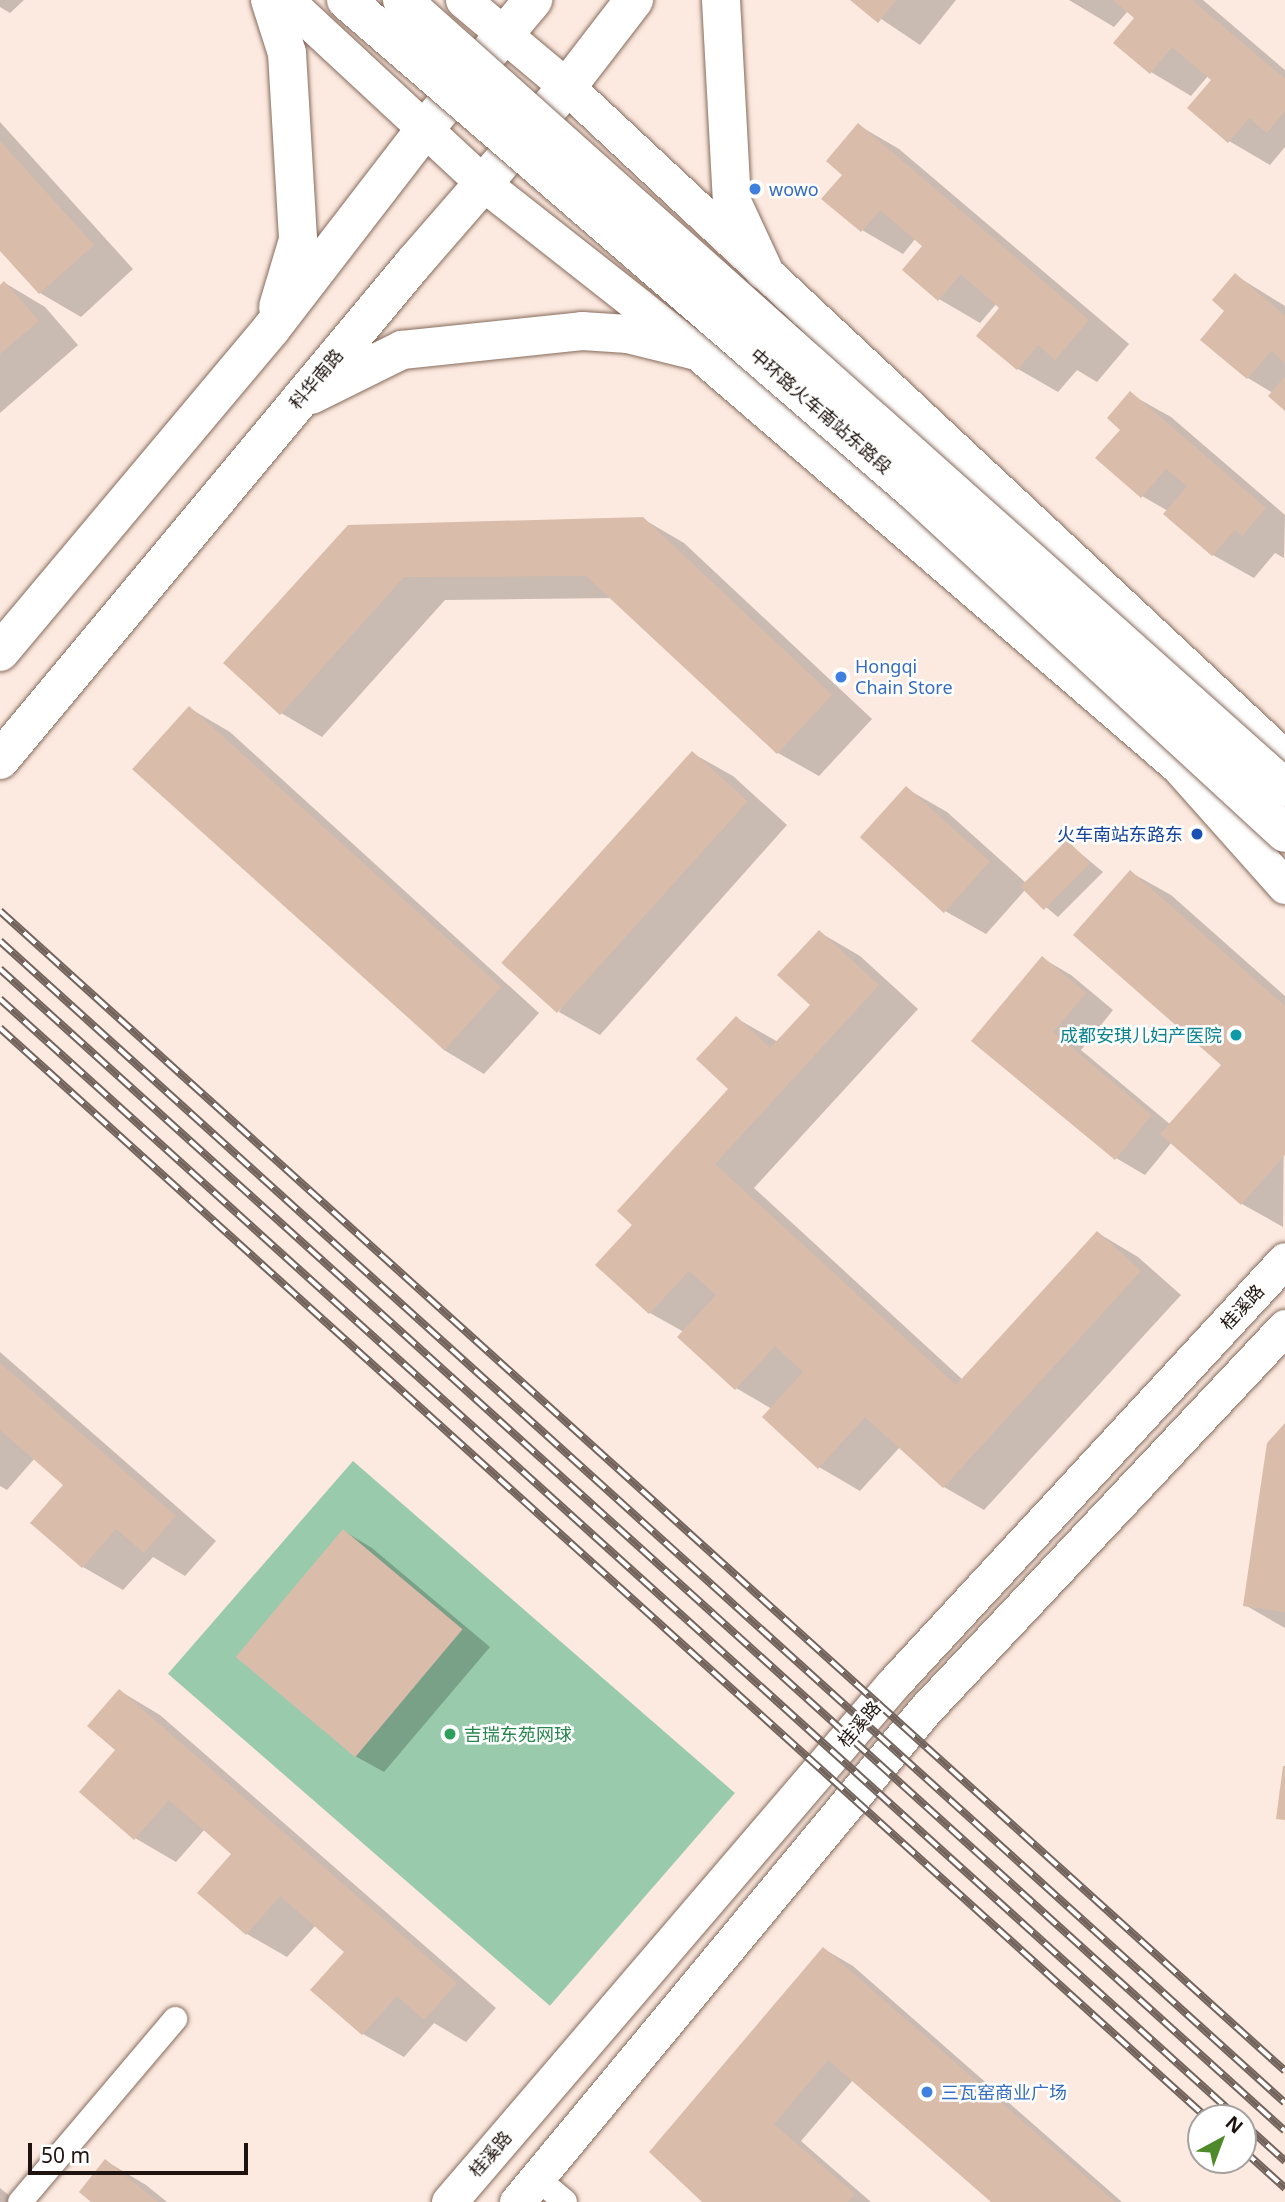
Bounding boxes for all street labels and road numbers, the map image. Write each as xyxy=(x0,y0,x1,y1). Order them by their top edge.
street label: 科华南路 xyxy=(285,344,347,414)
street label: 中环路火车南站东路段 xyxy=(746,344,896,478)
street label: 桂溪路 xyxy=(1216,1280,1268,1334)
street label: 桂溪路 xyxy=(833,1697,885,1751)
street label: 桂溪路 xyxy=(464,2127,516,2181)

